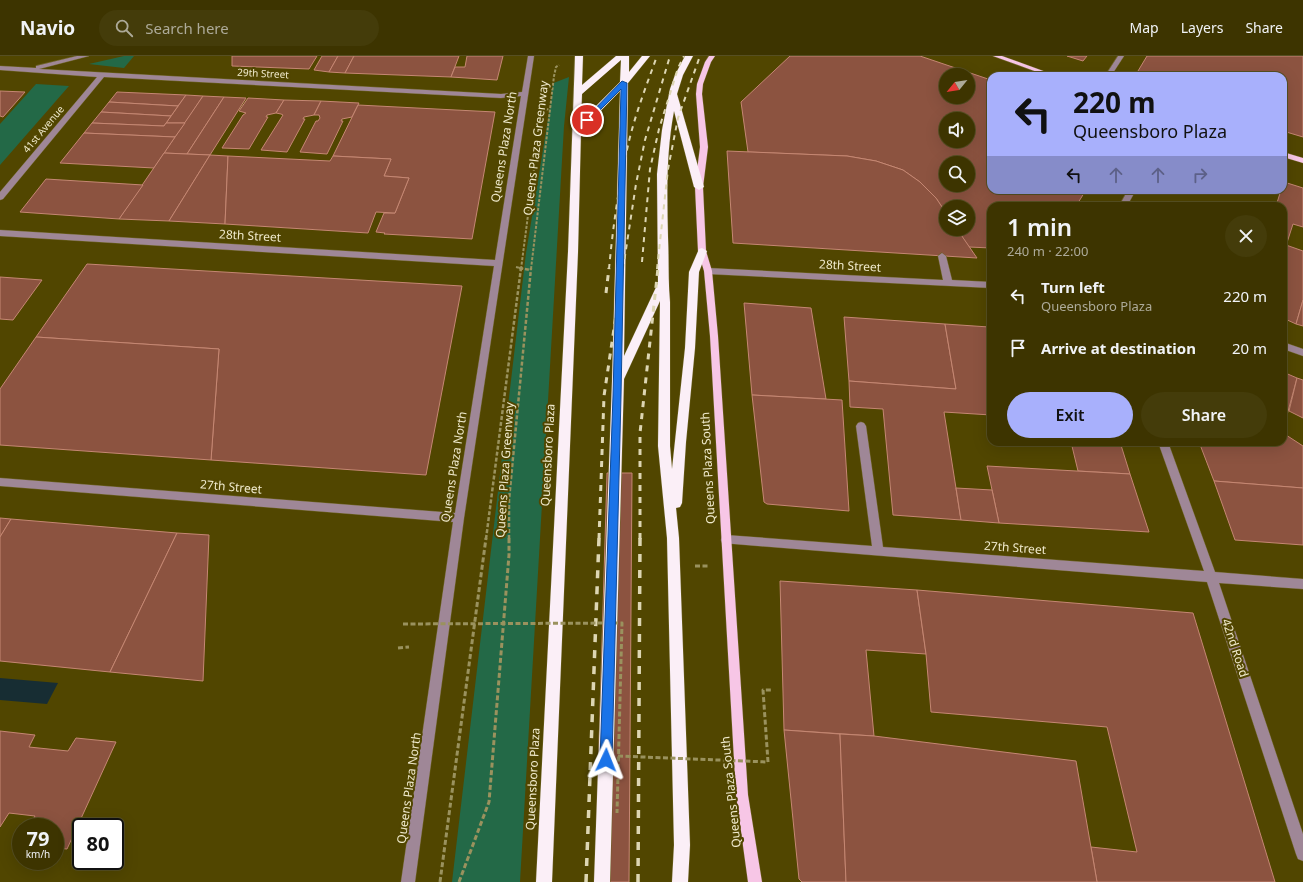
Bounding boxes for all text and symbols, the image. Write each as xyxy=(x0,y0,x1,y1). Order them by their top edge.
search box xyxy=(99,10,379,46)
text: Navio xyxy=(20,15,75,41)
icon: search xyxy=(113,17,135,39)
text: Search here xyxy=(145,18,229,38)
text: Map xyxy=(1130,18,1159,37)
text: Layers xyxy=(1181,18,1223,37)
text: Share xyxy=(1245,18,1283,37)
street label: 29th Street xyxy=(237,65,290,81)
north arrow xyxy=(939,68,975,104)
map controls xyxy=(939,68,975,236)
street label: Queens Plaza Greenway xyxy=(519,79,552,216)
text: 220 m xyxy=(1073,83,1156,121)
icon: left xyxy=(1007,88,1059,140)
street label: Queens Plaza North xyxy=(486,90,521,204)
street label: 41st Avenue xyxy=(19,102,67,156)
pin xyxy=(570,103,604,137)
icon: arrive xyxy=(576,109,598,131)
button: sound xyxy=(939,112,975,148)
text: Queensboro Plaza xyxy=(1073,119,1227,143)
button: search xyxy=(939,156,975,192)
icon: left xyxy=(1063,164,1085,186)
icon: ahead xyxy=(1105,164,1127,186)
icon: ahead xyxy=(1147,164,1169,186)
icon: right xyxy=(1189,164,1211,186)
button: layers xyxy=(939,200,975,236)
text: 1 min xyxy=(1007,210,1072,243)
button: close xyxy=(1225,215,1267,257)
street label: 28th Street xyxy=(219,225,282,246)
text: 240 m · 22:00 xyxy=(1007,242,1088,260)
street label: 28th Street xyxy=(819,255,882,276)
text: Turn left xyxy=(1041,277,1105,297)
icon: left xyxy=(1007,285,1029,307)
text: 220 m xyxy=(1223,286,1267,306)
text: Queensboro Plaza xyxy=(1041,297,1152,315)
icon: arrive xyxy=(1007,337,1029,359)
text: Arrive at destination xyxy=(1041,338,1196,358)
text: 20 m xyxy=(1232,338,1267,358)
button: Exit xyxy=(1007,392,1133,438)
button: Share xyxy=(1141,392,1267,438)
street label: Queens Plaza Greenway xyxy=(491,401,518,538)
street label: Queensboro Plaza xyxy=(536,403,559,507)
street label: Queens Plaza North xyxy=(436,410,471,524)
street label: Queens Plaza South xyxy=(696,412,719,524)
street label: 27th Street xyxy=(199,475,263,498)
street label: 27th Street xyxy=(983,537,1047,558)
street label: 42nd Road xyxy=(1218,616,1253,679)
street label: Queensboro Plaza xyxy=(521,727,544,831)
street label: Queens Plaza North xyxy=(392,731,425,845)
street label: Queens Plaza South xyxy=(716,735,745,849)
position arrow xyxy=(585,739,627,781)
speed limit sign: 80 xyxy=(72,818,124,870)
text: 79 xyxy=(27,825,49,852)
text: km/h xyxy=(26,847,50,861)

